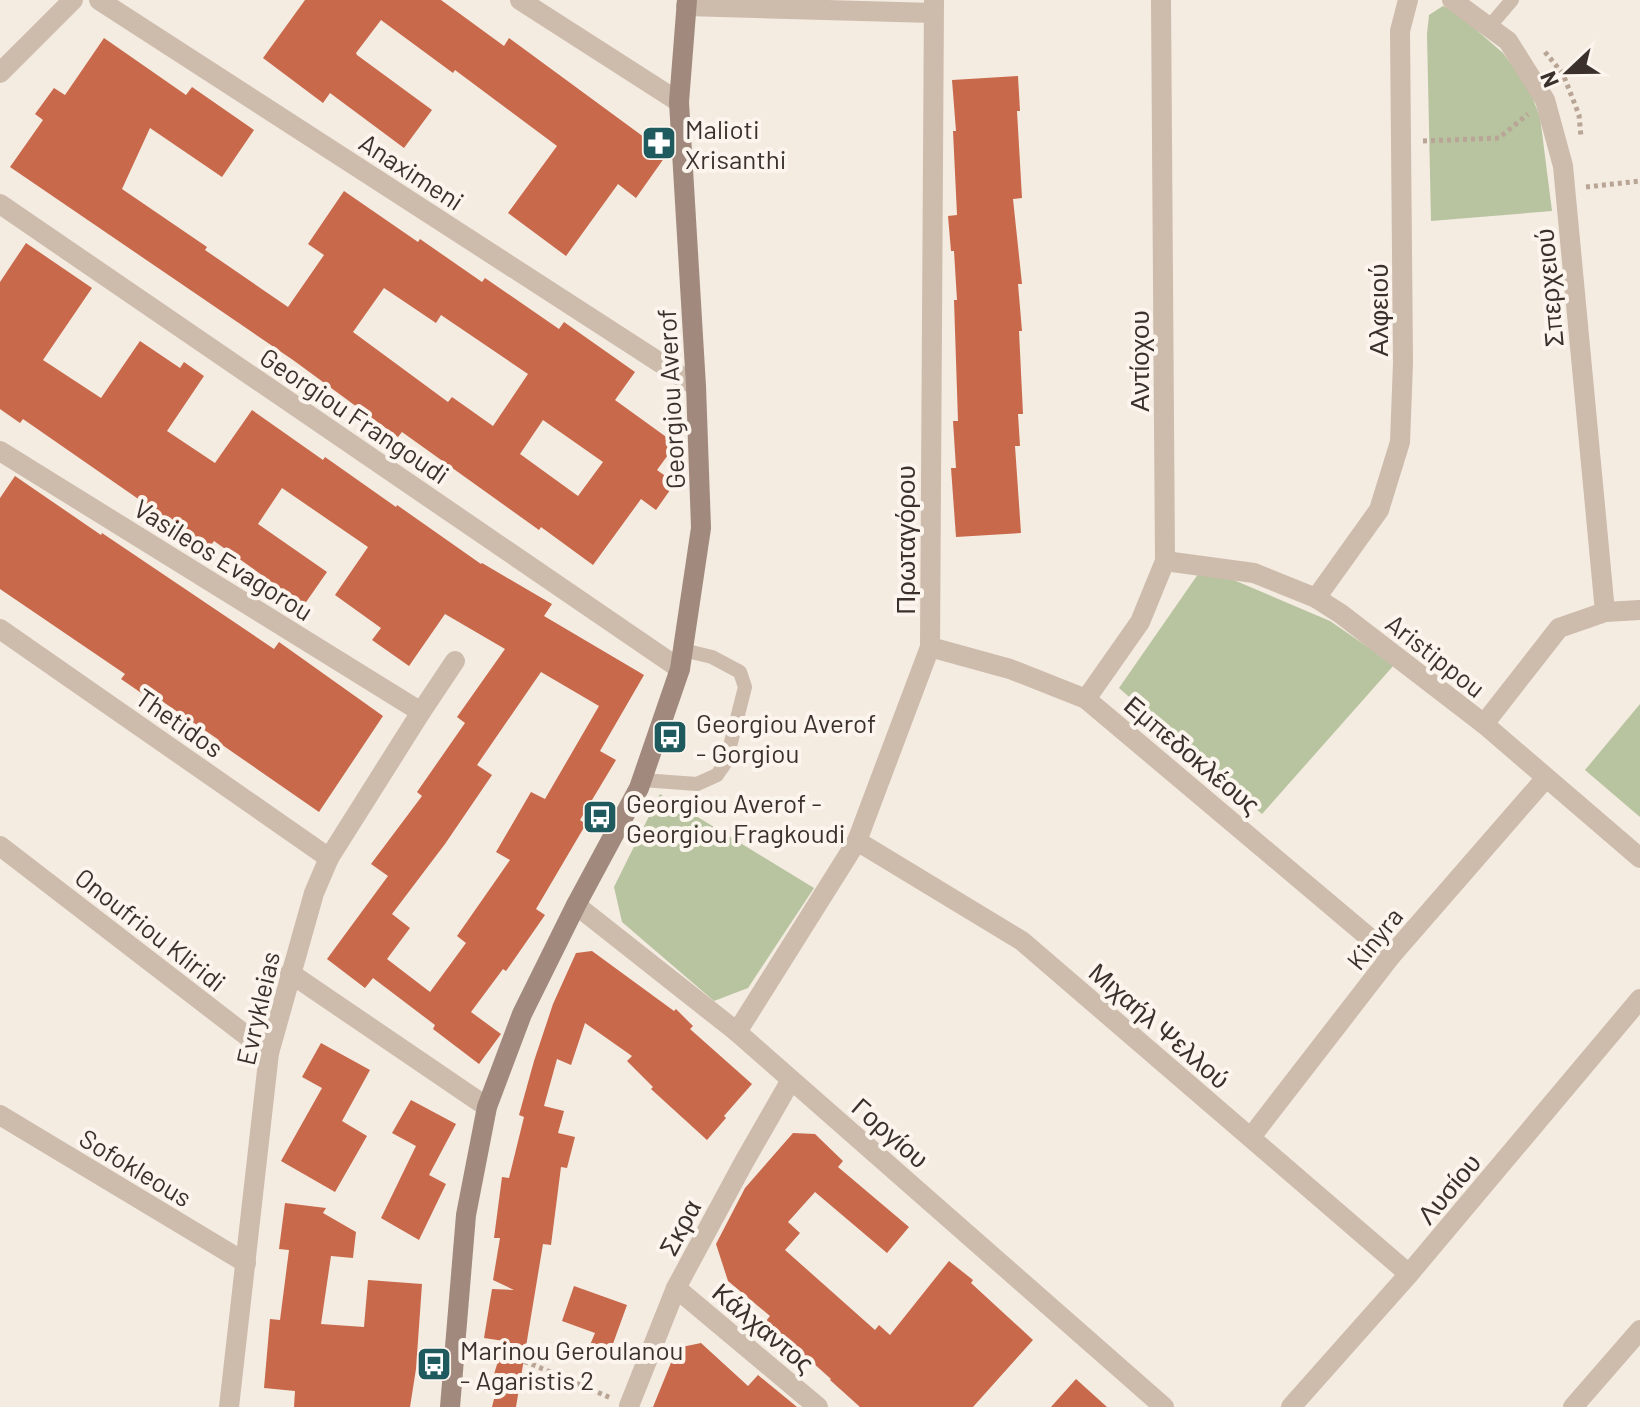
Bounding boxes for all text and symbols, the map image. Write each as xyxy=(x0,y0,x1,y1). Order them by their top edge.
north arrow xyxy=(1528,32,1608,112)
text: N xyxy=(1534,68,1563,92)
place label: Malioti Xrisanthi xyxy=(685,113,786,174)
pharmacy icon: Malioti Xrisanthi xyxy=(640,124,678,162)
street label: Anaximeni xyxy=(354,126,470,216)
street label: Σπερχειού xyxy=(1527,227,1569,349)
street label: Αλφειού xyxy=(1362,264,1393,356)
street label: Georgiou Averof xyxy=(650,308,690,490)
street label: Αντίοχου xyxy=(1123,310,1154,412)
street label: Georgiou Frangoudi xyxy=(255,340,455,490)
street label: Πρωταγόρου xyxy=(889,465,920,615)
street label: Vasileos Evagorou xyxy=(129,492,319,626)
street label: Aristippou xyxy=(1380,607,1492,703)
street label: Thetidos xyxy=(130,681,230,763)
street label: Εμπεδοκλέους xyxy=(1119,688,1267,820)
place label: Georgiou Averof - Gorgiou xyxy=(696,707,876,768)
bus stop icon: Georgiou Averof - Gorgiou xyxy=(651,718,689,756)
place label: Georgiou Averof - Georgiou Fragkoudi xyxy=(626,787,845,848)
bus stop icon: Georgiou Averof - Georgiou Fragkoudi xyxy=(581,798,619,836)
street label: Onoufriou Kliridi xyxy=(70,861,232,997)
street label: Kinyra xyxy=(1340,901,1408,975)
street label: Evrykleias xyxy=(229,948,285,1068)
street label: Μιχαήλ Ψελλού xyxy=(1084,956,1236,1094)
street label: Γοργίου xyxy=(846,1090,936,1174)
street label: Sofokleous xyxy=(74,1122,198,1212)
street label: Λυσίου xyxy=(1410,1147,1486,1229)
street label: Σκρα xyxy=(651,1194,707,1260)
street label: Κάλχαντος xyxy=(707,1276,821,1378)
place label: Marinou Geroulanou - Agaristis 2 xyxy=(460,1334,684,1395)
bus stop icon: Marinou Geroulanou - Agaristis 2 xyxy=(415,1345,453,1383)

